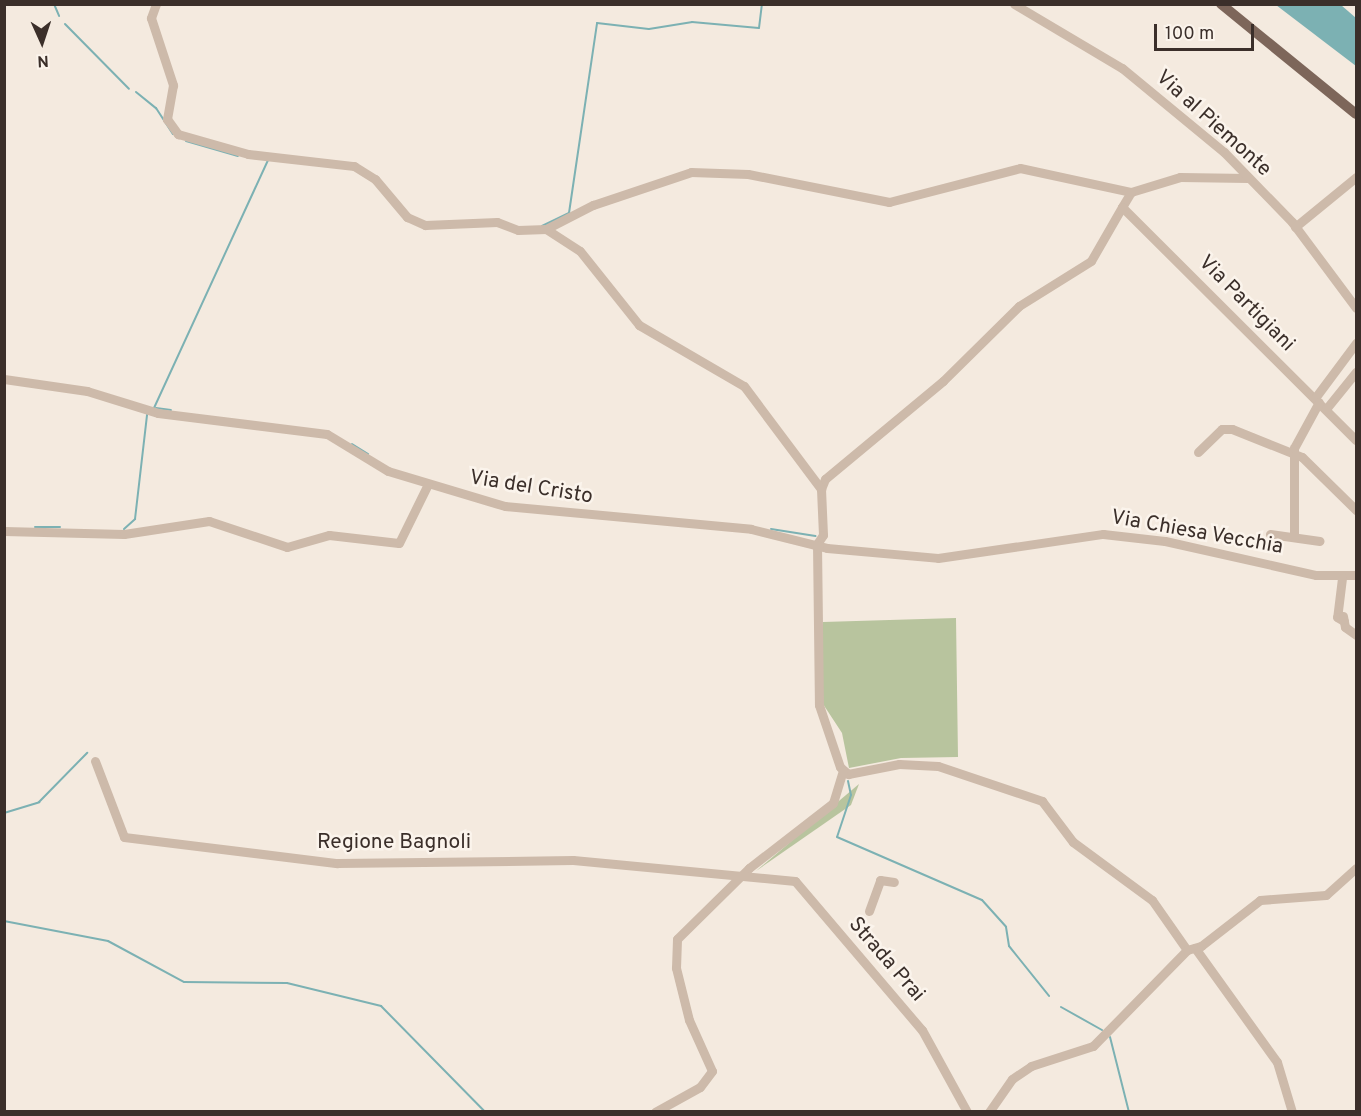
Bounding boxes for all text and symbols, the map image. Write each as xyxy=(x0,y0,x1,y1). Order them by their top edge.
north arrow xyxy=(12,12,72,72)
scale bar xyxy=(1157,12,1258,50)
text: 100 m xyxy=(1165,23,1214,46)
text: N xyxy=(37,50,49,70)
street label: Via al Piemonte xyxy=(1150,66,1276,182)
street label: Via Partigiani xyxy=(1193,251,1299,357)
street label: Via del Cristo xyxy=(467,466,595,510)
street label: Via Chiesa Vecchia xyxy=(1109,505,1285,561)
street label: Regione Bagnoli xyxy=(317,830,471,856)
street label: Strada Prai xyxy=(842,913,930,1007)

